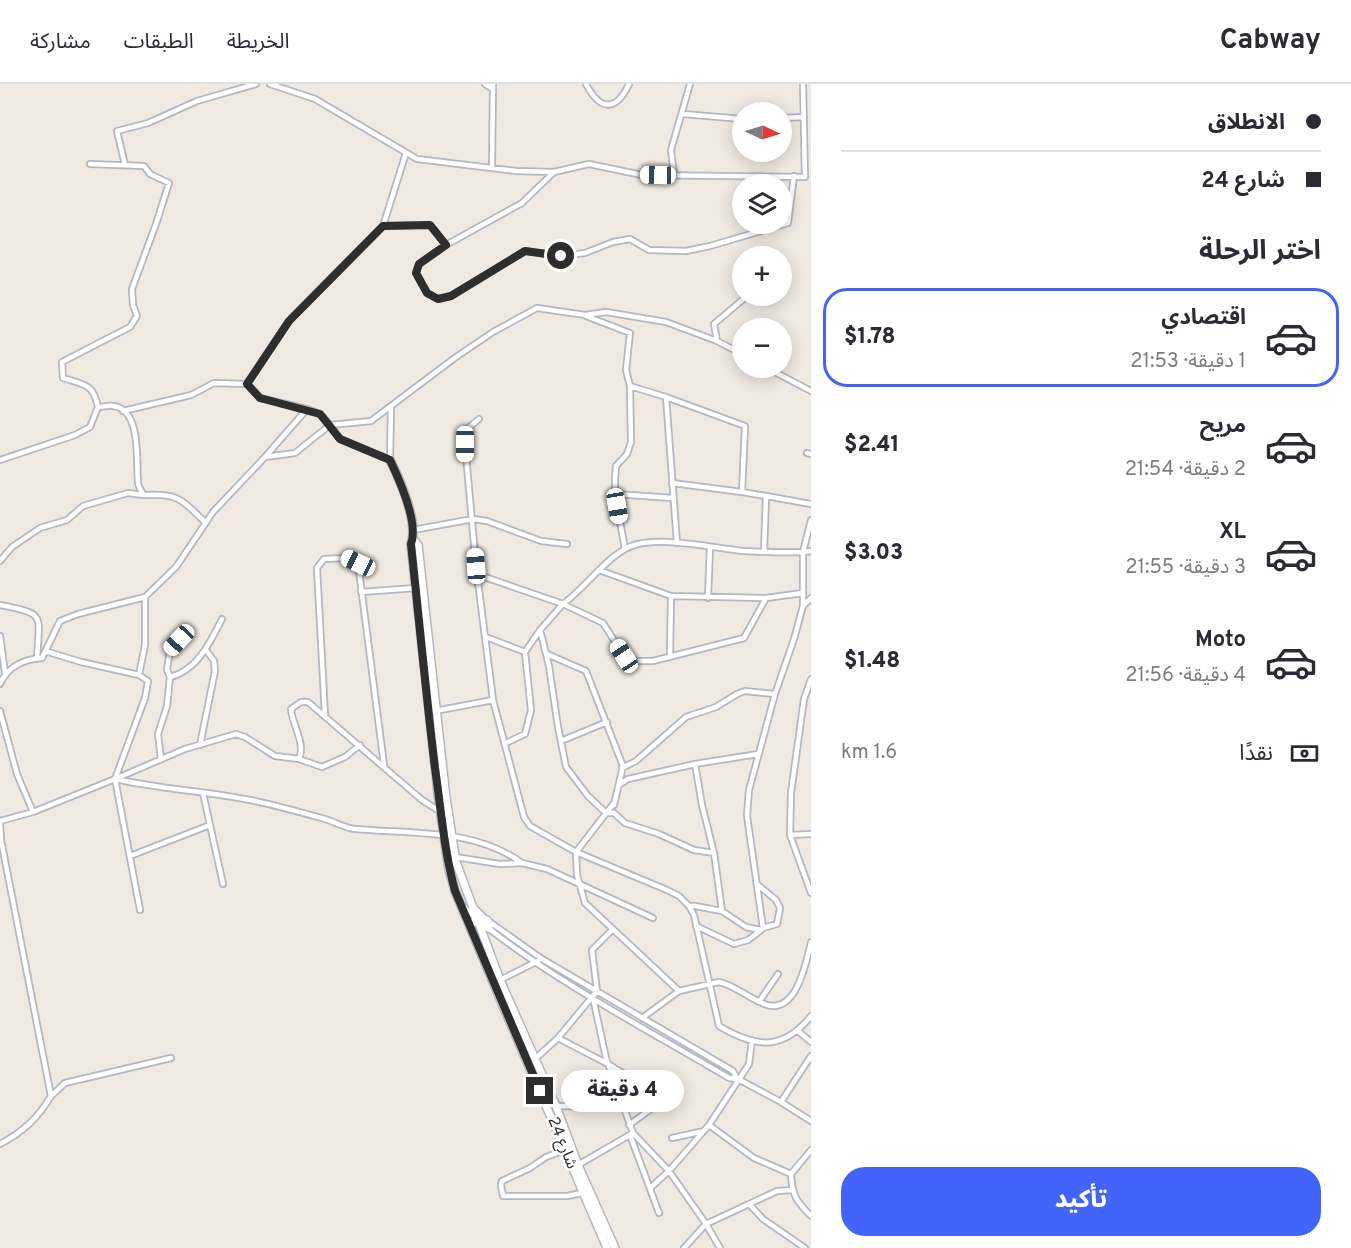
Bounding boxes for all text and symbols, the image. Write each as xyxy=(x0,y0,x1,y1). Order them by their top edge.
text: Cabway xyxy=(1220,23,1321,59)
text: مشاركة xyxy=(30,29,91,56)
text: الطبقات xyxy=(124,29,194,56)
text: الخريطة xyxy=(227,29,290,56)
north arrow xyxy=(732,102,792,162)
map controls xyxy=(732,102,792,378)
text: الانطلاق xyxy=(1208,110,1285,137)
car xyxy=(640,166,676,184)
text: شارع 24 xyxy=(1201,168,1285,195)
button: layers xyxy=(732,174,792,234)
text: اختر الرحلة xyxy=(1199,235,1321,269)
route start xyxy=(547,242,574,269)
button: + xyxy=(732,246,792,306)
text: اقتصادي xyxy=(1161,305,1246,332)
icon: car xyxy=(1264,311,1318,365)
button: − xyxy=(732,318,792,378)
text: $1.78 xyxy=(844,324,896,351)
text: 1 دقيقة · 21:53 xyxy=(1130,349,1246,375)
text: مريح xyxy=(1200,413,1246,440)
icon: car xyxy=(1264,419,1318,473)
car xyxy=(456,426,474,462)
text: $2.41 xyxy=(844,432,900,459)
text: 2 دقيقة · 21:54 xyxy=(1125,457,1246,483)
car xyxy=(605,487,629,525)
text: XL xyxy=(1219,519,1246,546)
icon: car xyxy=(1264,527,1318,581)
text: $3.03 xyxy=(844,540,903,567)
car xyxy=(338,547,378,579)
car xyxy=(466,547,486,585)
text: 3 دقيقة · 21:55 xyxy=(1125,555,1246,581)
car xyxy=(160,621,198,659)
text: Moto xyxy=(1195,627,1246,654)
icon: car xyxy=(1264,635,1318,689)
car xyxy=(607,636,641,676)
text: $1.48 xyxy=(844,648,900,675)
text: 4 دقيقة · 21:56 xyxy=(1125,663,1246,689)
icon: cash xyxy=(1288,737,1321,770)
text: 1.6 km xyxy=(841,740,897,766)
text: نقدًا xyxy=(1239,741,1273,768)
callout: 4 دقيقة xyxy=(561,1070,684,1112)
route end xyxy=(526,1077,553,1104)
text: 4 دقيقة xyxy=(587,1078,658,1104)
street label: شارع 24 xyxy=(542,1114,581,1172)
button: تأكيد xyxy=(841,1167,1321,1236)

